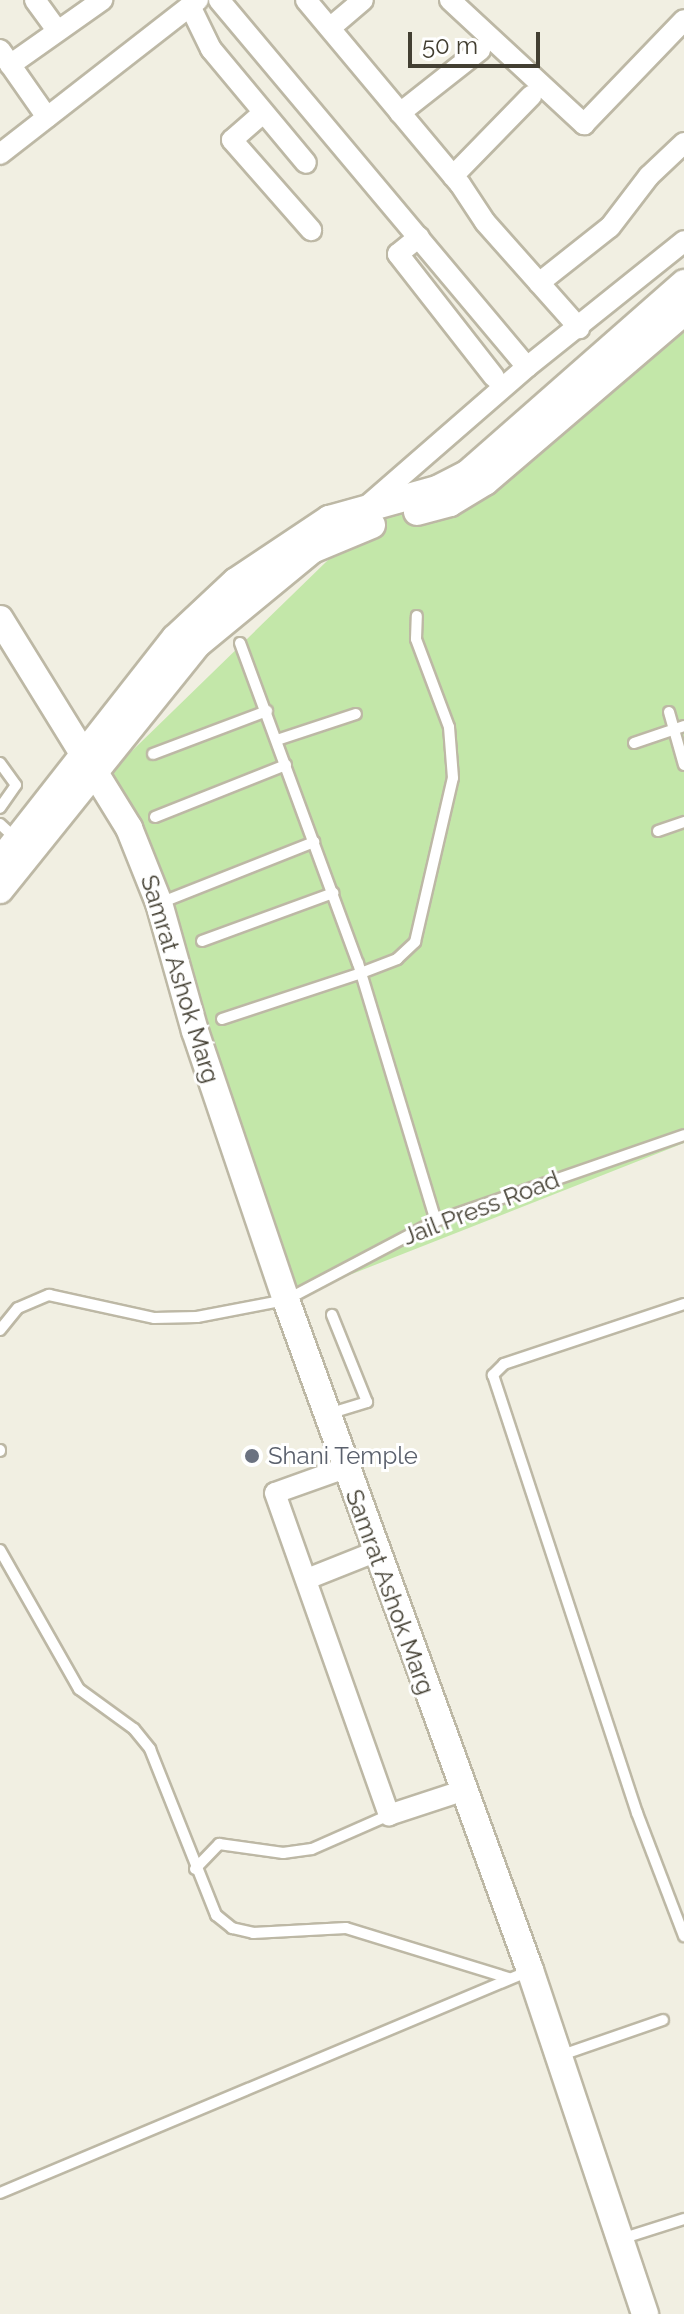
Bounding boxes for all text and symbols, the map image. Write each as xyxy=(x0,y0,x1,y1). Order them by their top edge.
scale bar xyxy=(412,16,544,66)
text: 50 m xyxy=(422,31,478,60)
street label: Samrat Ashok Marg xyxy=(135,871,225,1087)
street label: Jail Press Road xyxy=(398,1165,564,1251)
place label: Shani Temple xyxy=(268,1442,419,1470)
marker: Shani Temple xyxy=(243,1447,261,1465)
street label: Samrat Ashok Marg xyxy=(339,1485,441,1699)

